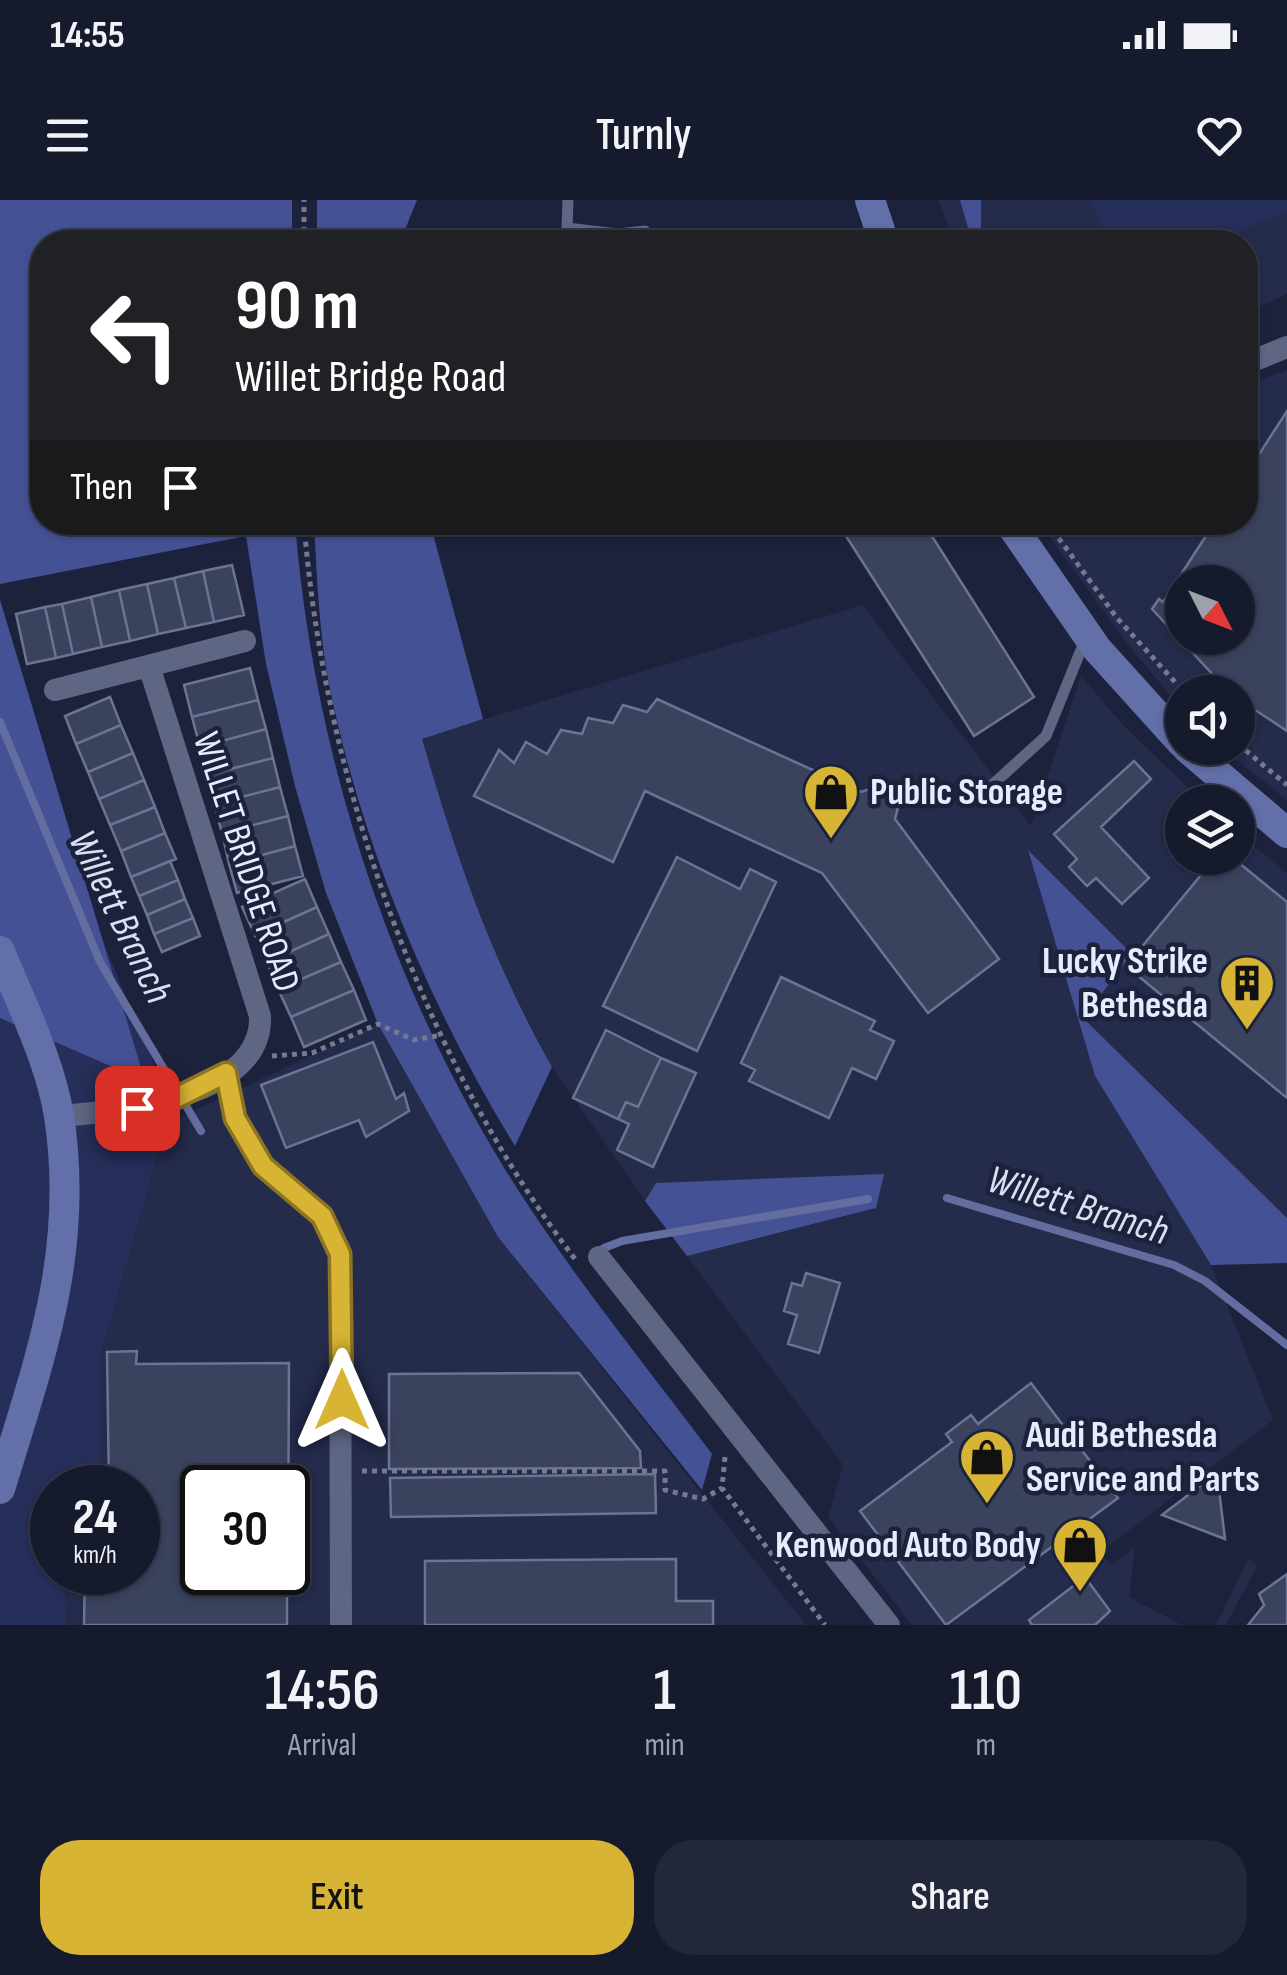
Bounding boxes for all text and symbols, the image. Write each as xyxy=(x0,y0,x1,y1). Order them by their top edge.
text: 14:55 xyxy=(50,13,125,58)
icon: menu xyxy=(40,108,95,163)
text: Turnly xyxy=(596,108,691,163)
icon: heart xyxy=(1192,108,1247,163)
text: 90 m xyxy=(235,265,359,349)
icon: left xyxy=(70,270,200,400)
text: Willet Bridge Road xyxy=(235,350,506,405)
icon: arrive xyxy=(153,460,208,515)
text: Then xyxy=(70,465,133,510)
north arrow xyxy=(1165,565,1255,655)
map controls xyxy=(1165,565,1255,875)
button: sound xyxy=(1165,675,1255,765)
street label: WILLET BRIDGE ROAD xyxy=(183,727,309,997)
shop icon: Public Storage xyxy=(801,762,861,841)
place label: Public Storage xyxy=(870,770,1063,815)
button: layers xyxy=(1165,785,1255,875)
water label: Willett Branch xyxy=(58,823,182,1011)
place label: Lucky Strike Bethesda xyxy=(1042,939,1208,1028)
building icon: Lucky Strike Bethesda xyxy=(1217,953,1277,1032)
pin xyxy=(95,1066,180,1151)
icon: arrive xyxy=(110,1081,165,1136)
water label: Willett Branch xyxy=(982,1156,1174,1256)
position arrow xyxy=(290,1348,394,1452)
place label: Audi Bethesda Service and Parts xyxy=(1025,1413,1260,1502)
shop icon: Audi Bethesda Service and Parts xyxy=(957,1427,1017,1506)
speed limit sign: 30 xyxy=(180,1465,310,1595)
text: 24 xyxy=(73,1488,117,1548)
shop icon: Kenwood Auto Body xyxy=(1050,1515,1110,1594)
place label: Kenwood Auto Body xyxy=(775,1523,1041,1568)
text: km/h xyxy=(73,1540,117,1571)
text: 14:56 xyxy=(265,1655,380,1727)
text: 1 xyxy=(653,1655,676,1727)
text: 110 xyxy=(949,1655,1022,1727)
text: Arrival xyxy=(288,1726,357,1765)
text: min xyxy=(644,1726,685,1765)
text: m xyxy=(976,1726,996,1765)
button: Exit xyxy=(40,1840,634,1955)
button: Share xyxy=(654,1840,1247,1955)

